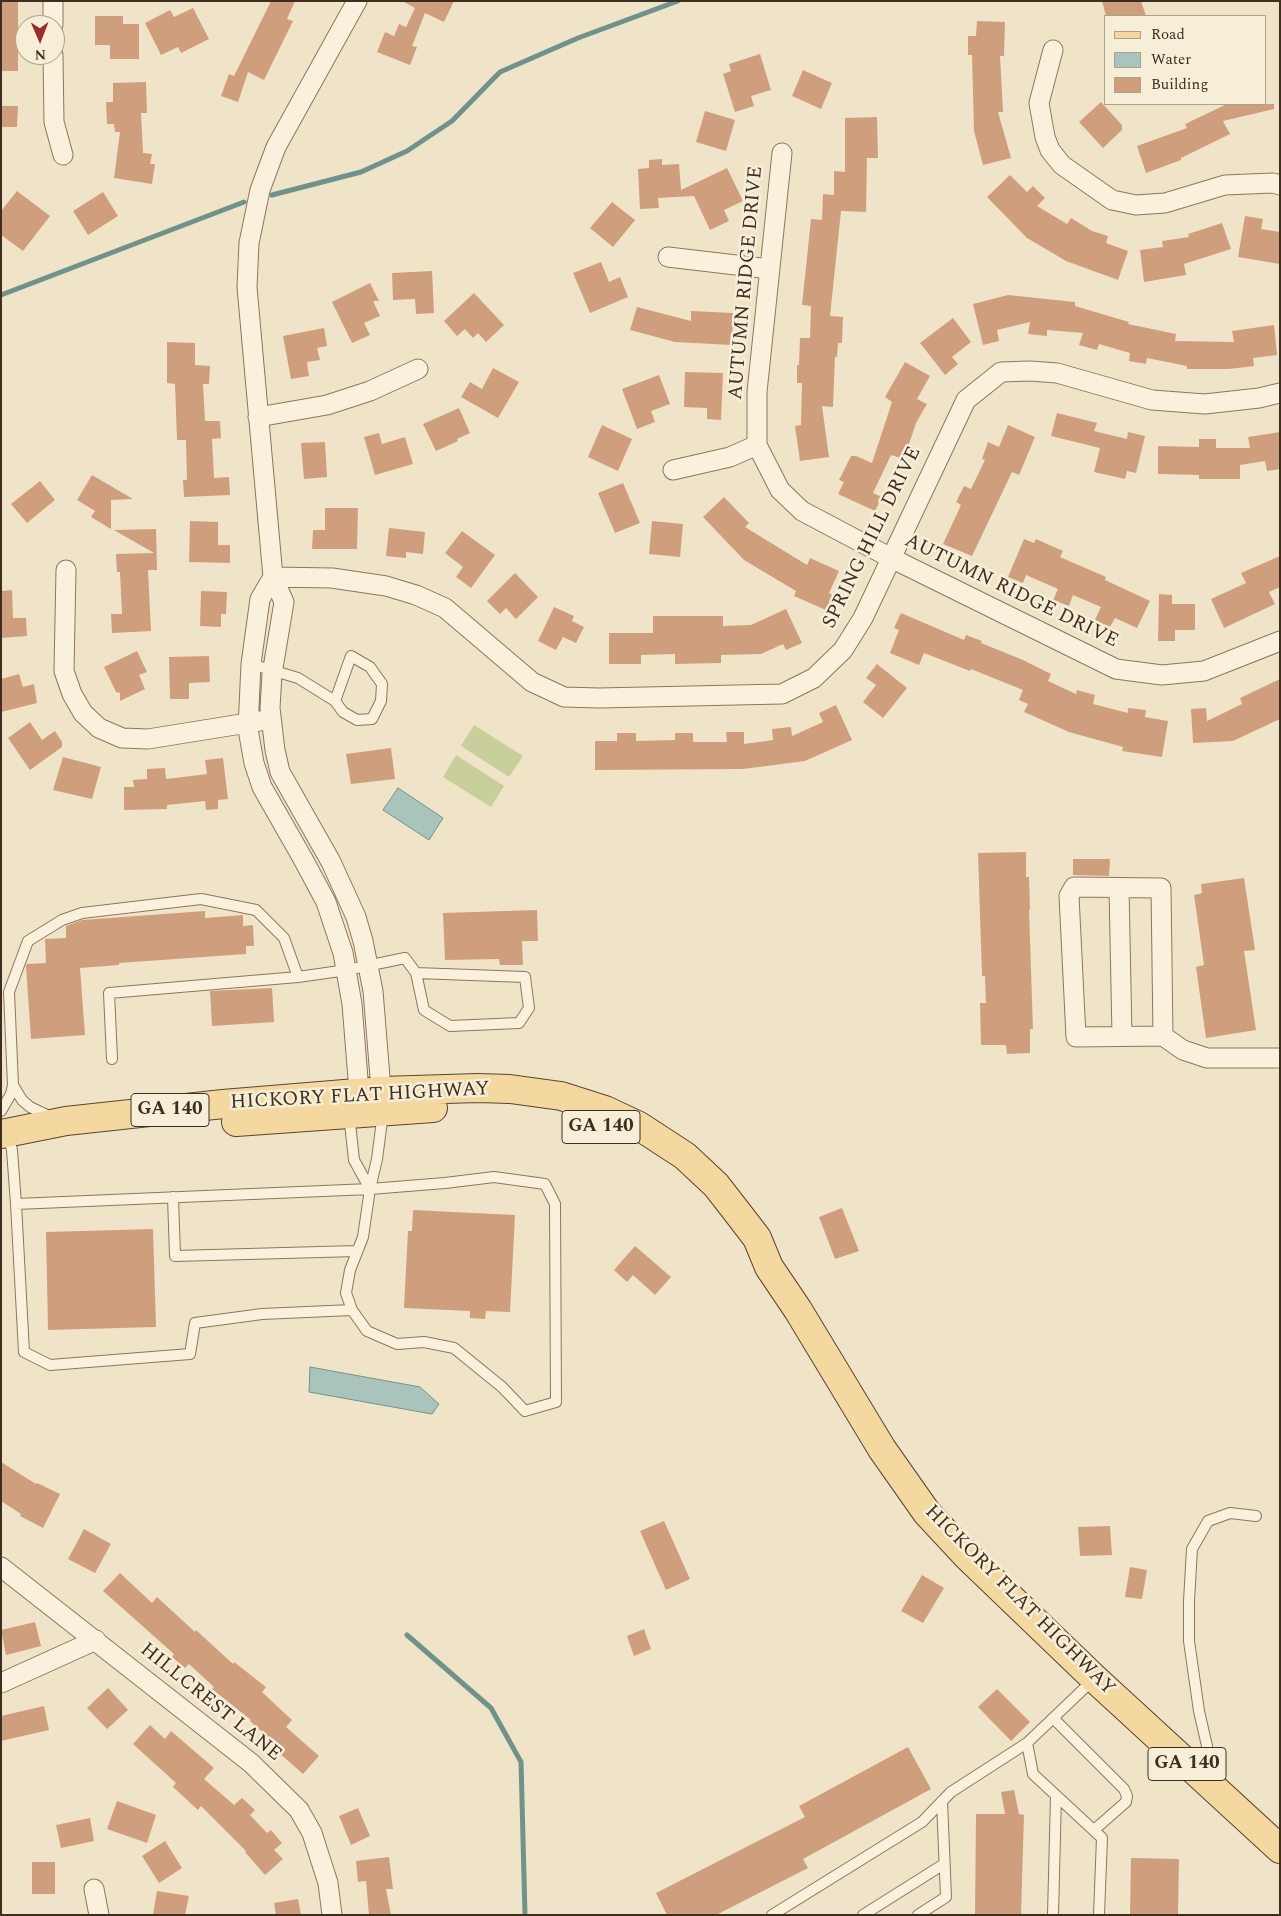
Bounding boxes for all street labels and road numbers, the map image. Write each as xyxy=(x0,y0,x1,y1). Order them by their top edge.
street label: AUTUMN RIDGE DRIVE xyxy=(725,165,769,401)
street label: SPRING HILL DRIVE xyxy=(819,443,927,633)
street label: AUTUMN RIDGE DRIVE xyxy=(900,530,1122,654)
street label: HICKORY FLAT HIGHWAY xyxy=(230,1078,490,1116)
road number: GA 140 xyxy=(131,1094,209,1126)
road number: GA 140 xyxy=(562,1110,640,1144)
street label: HICKORY FLAT HIGHWAY xyxy=(919,1501,1119,1701)
street label: HILLCREST LANE xyxy=(134,1639,286,1767)
road number: GA 140 xyxy=(1148,1748,1226,1780)

